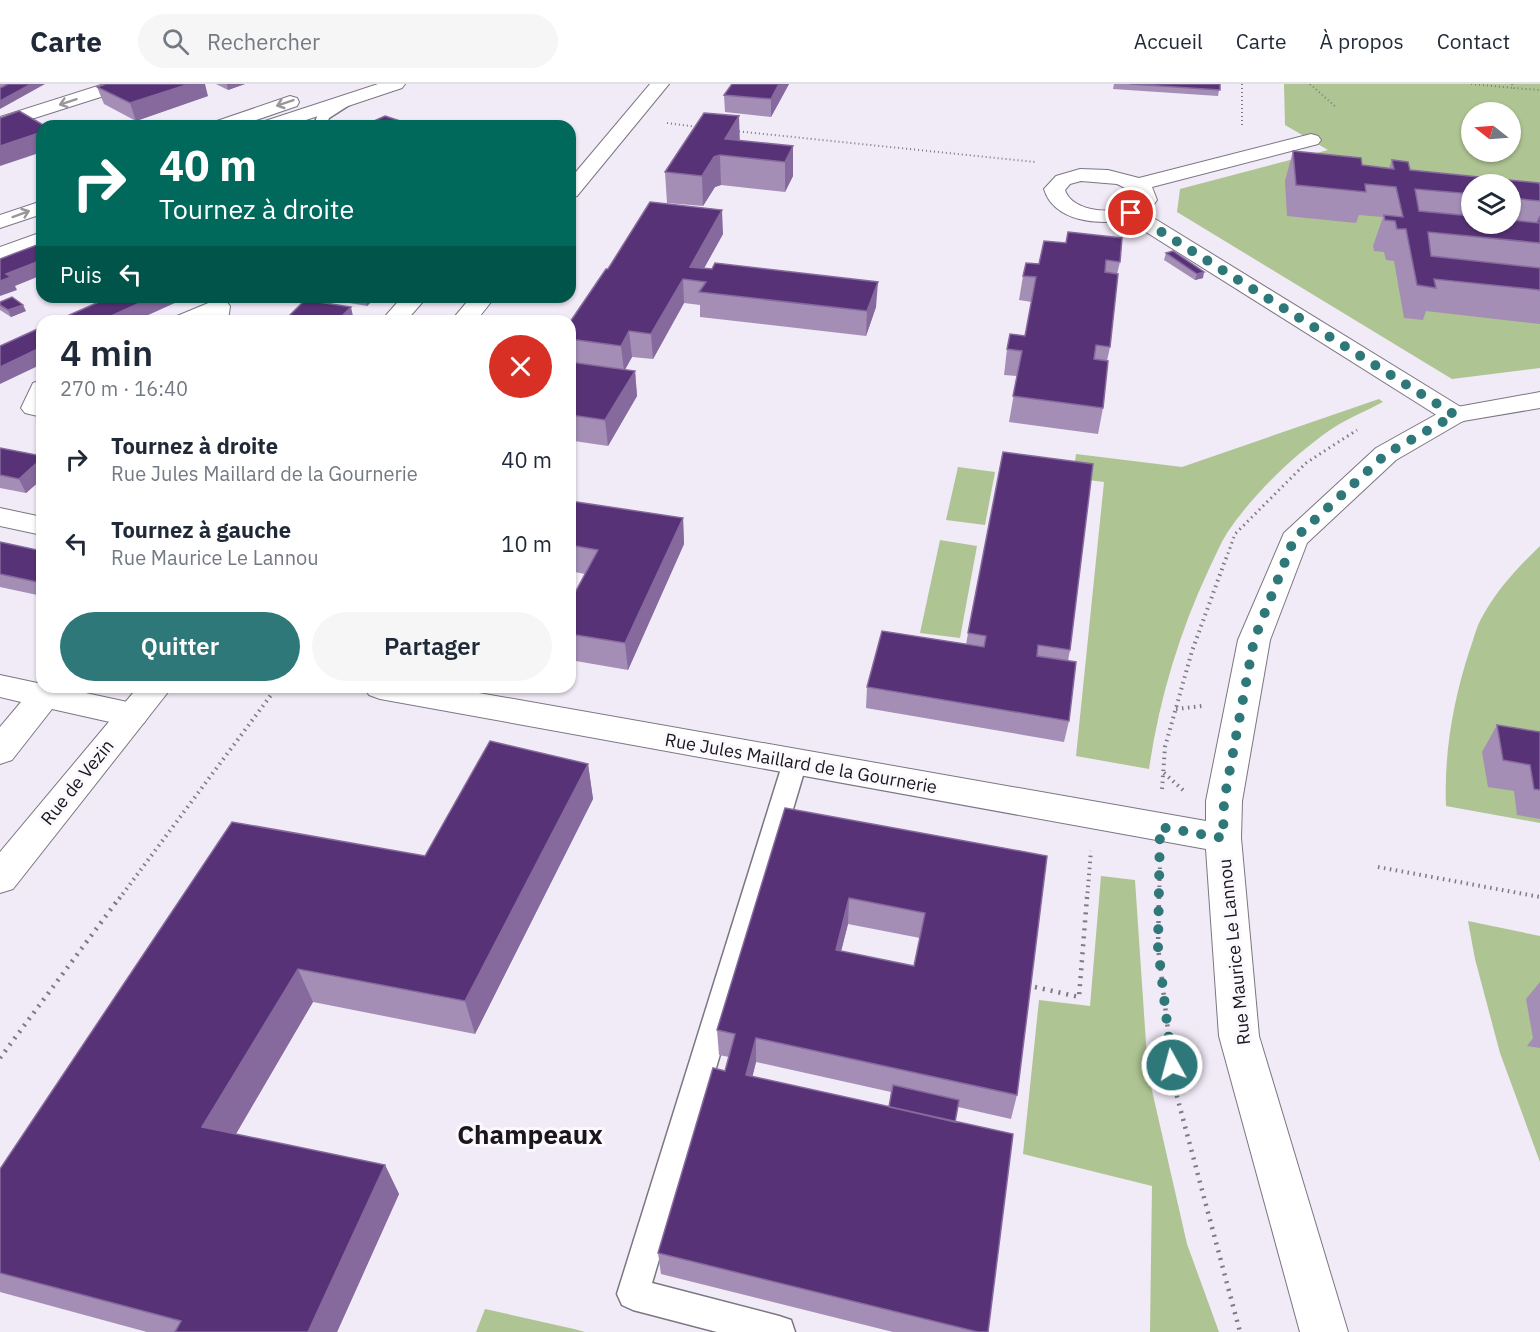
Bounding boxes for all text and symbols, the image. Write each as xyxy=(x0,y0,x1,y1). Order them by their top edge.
search box xyxy=(138,14,558,68)
text: Carte xyxy=(30,23,102,60)
icon: search xyxy=(159,25,192,58)
text: Rechercher xyxy=(207,27,320,56)
text: Accueil xyxy=(1134,27,1203,55)
text: Carte xyxy=(1236,27,1287,55)
text: À propos xyxy=(1320,27,1404,55)
text: Contact xyxy=(1437,27,1510,55)
one-way arrow xyxy=(59,97,78,108)
one-way arrow xyxy=(276,99,295,110)
north arrow xyxy=(1461,102,1521,162)
map controls xyxy=(1461,102,1521,234)
text: 40 m xyxy=(159,138,257,193)
icon: right xyxy=(60,144,138,222)
button: layers xyxy=(1461,174,1521,234)
pin xyxy=(1105,187,1156,238)
text: Tournez à droite xyxy=(159,191,354,226)
icon: arrive xyxy=(1114,196,1147,229)
one-way arrow xyxy=(11,208,30,219)
icon: left xyxy=(114,258,147,291)
text: Puis xyxy=(60,260,102,289)
text: 4 min xyxy=(60,329,153,376)
button: close xyxy=(489,335,552,398)
text: 270 m · 16:40 xyxy=(60,375,188,402)
text: Tournez à droite xyxy=(111,431,278,460)
icon: right xyxy=(60,443,93,476)
text: 40 m xyxy=(501,445,552,474)
text: Rue Jules Maillard de la Gournerie xyxy=(111,460,418,487)
text: Tournez à gauche xyxy=(111,515,291,544)
icon: left xyxy=(60,527,93,560)
text: 10 m xyxy=(501,529,552,558)
text: Rue Maurice Le Lannou xyxy=(111,544,319,571)
button: Quitter xyxy=(60,612,300,681)
button: Partager xyxy=(312,612,552,681)
street label: Rue Jules Maillard de la Gournerie xyxy=(663,728,939,798)
street label: Rue de Vezin xyxy=(35,734,119,830)
street label: Rue Maurice Le Lannou xyxy=(1213,858,1255,1046)
position arrow xyxy=(1140,1033,1204,1097)
district label: Champeaux xyxy=(457,1117,603,1151)

